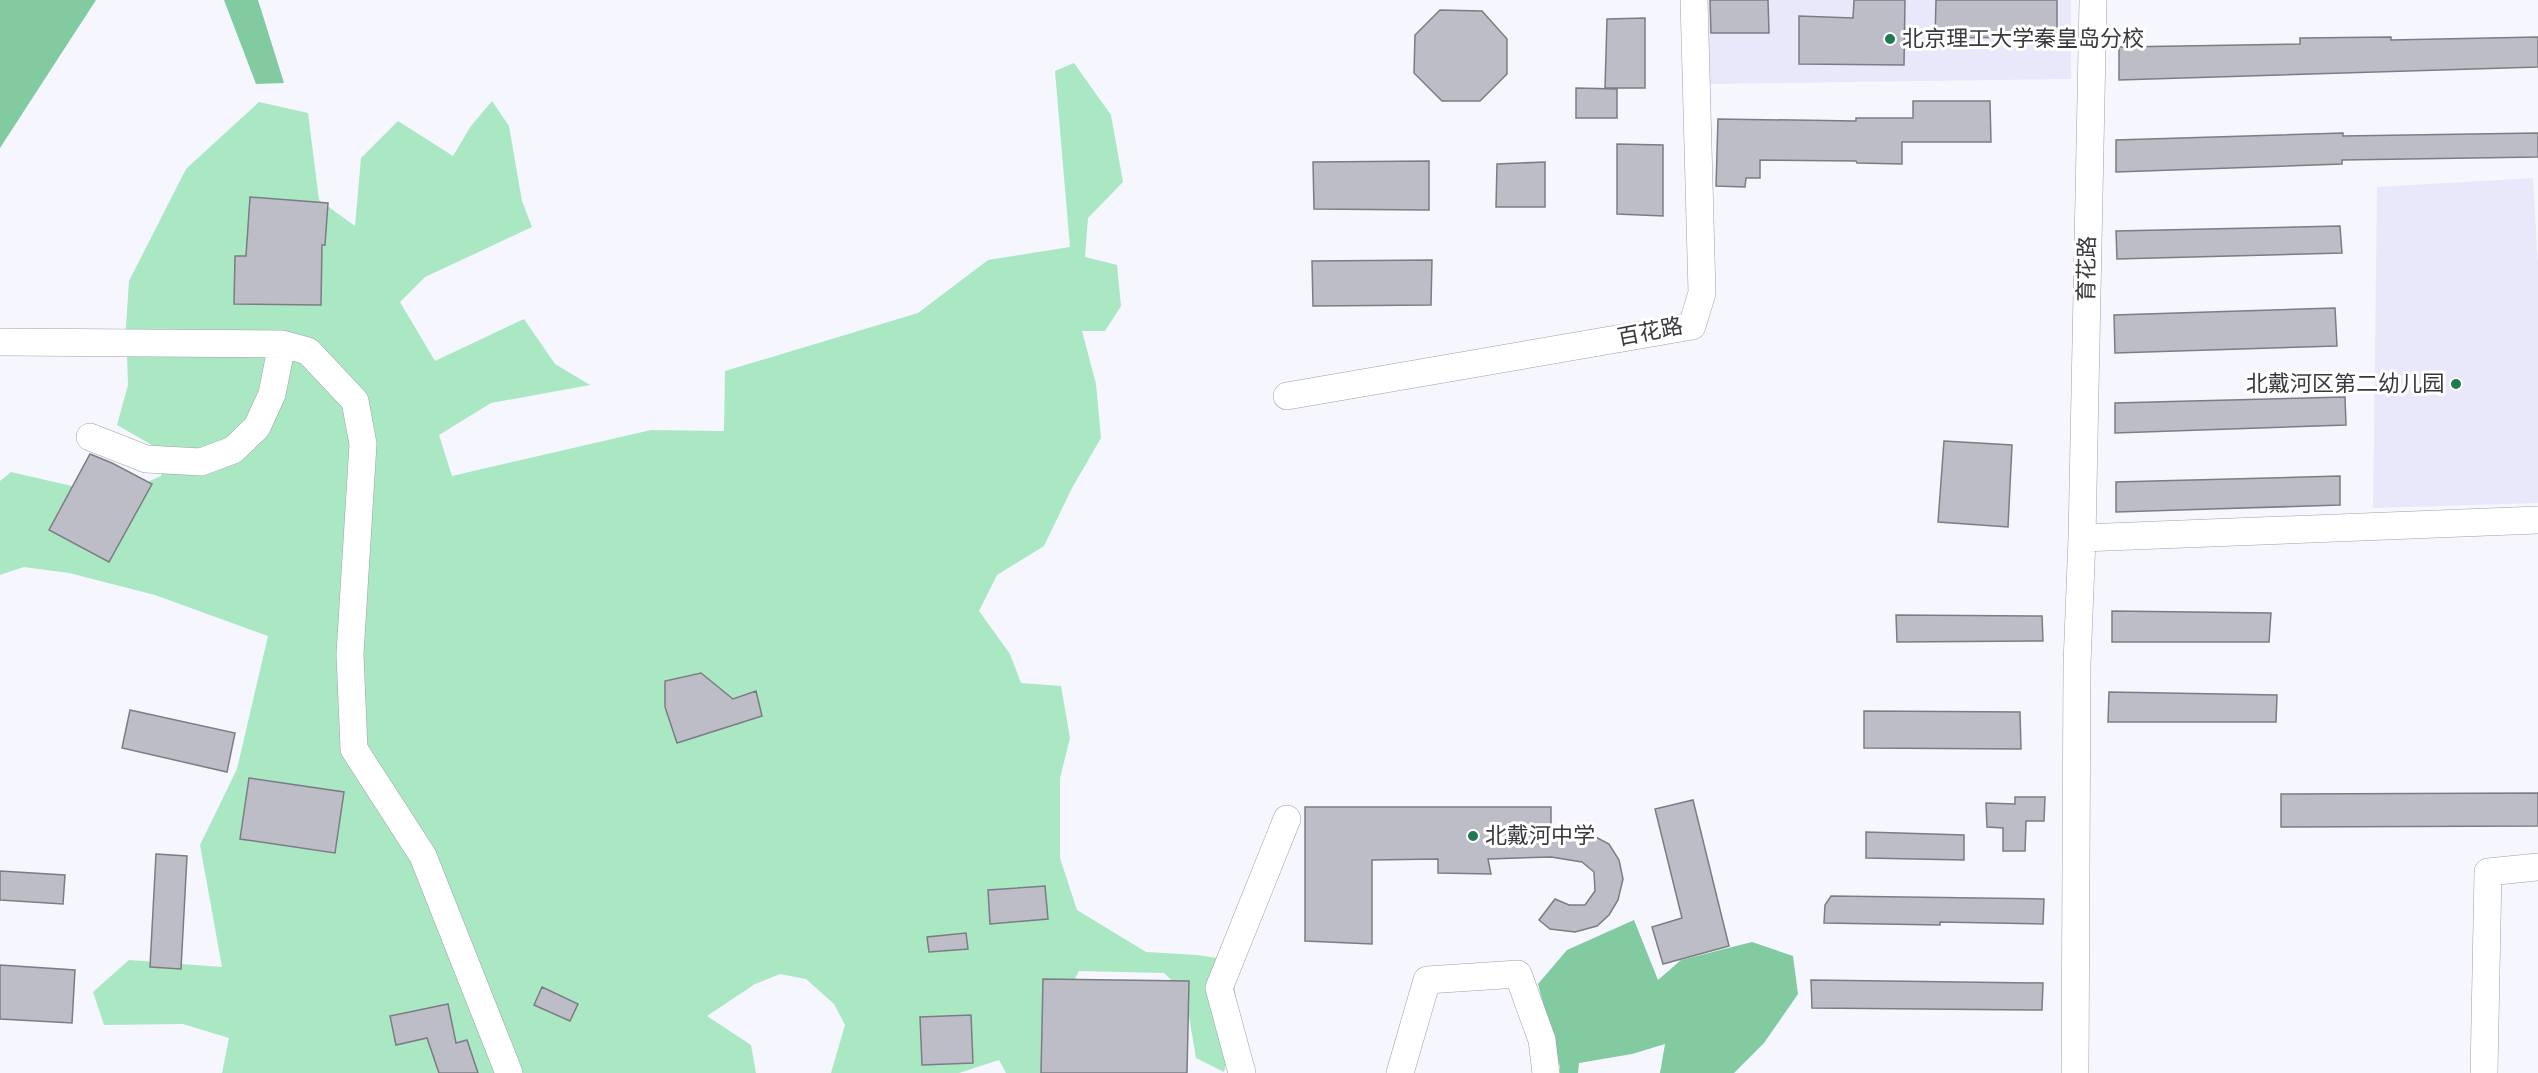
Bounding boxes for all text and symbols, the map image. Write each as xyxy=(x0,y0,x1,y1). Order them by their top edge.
place label: 北京理工大学秦皇岛分校 xyxy=(1902,26,2144,52)
marker: 北京理工大学秦皇岛分校 xyxy=(1883,32,1897,46)
street label: 育花路 xyxy=(2073,236,2101,302)
street label: 百花路 xyxy=(1615,313,1685,351)
place label: 北戴河区第二幼儿园 xyxy=(2246,371,2444,397)
marker: 北戴河区第二幼儿园 xyxy=(2449,377,2463,391)
place label: 北戴河中学 xyxy=(1485,823,1595,849)
marker: 北戴河中学 xyxy=(1466,829,1480,843)

